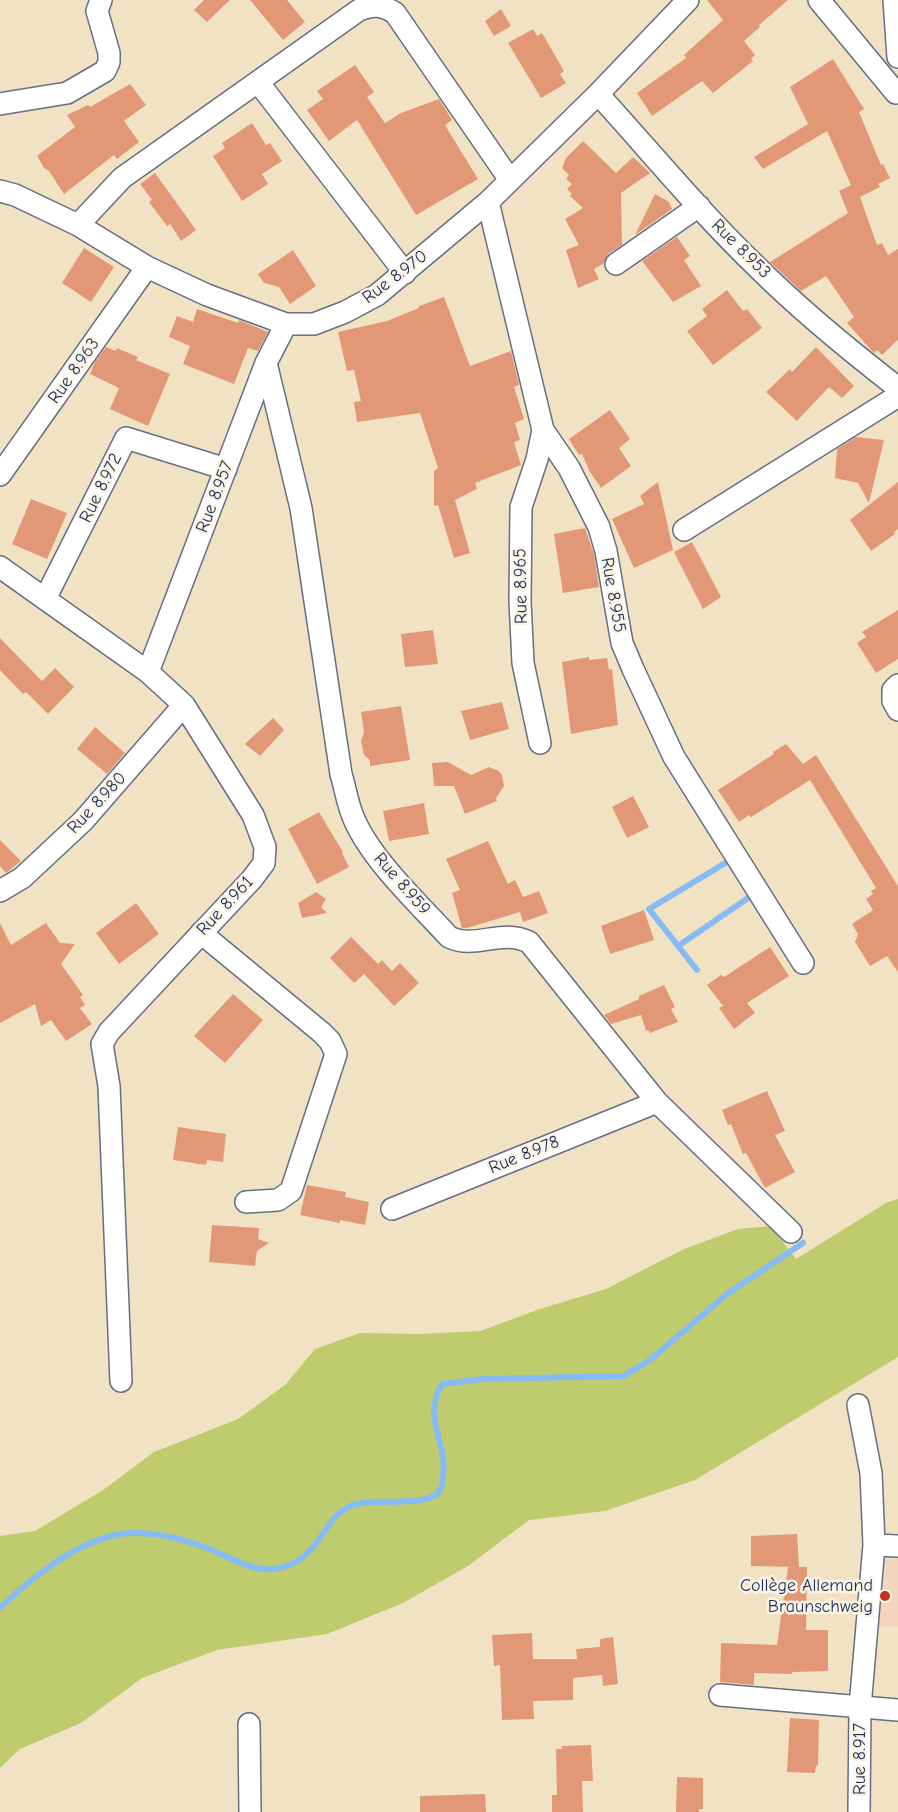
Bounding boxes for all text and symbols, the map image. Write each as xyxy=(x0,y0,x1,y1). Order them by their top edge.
street label: Rue 8.953 xyxy=(707,215,775,283)
street label: Rue 8.970 xyxy=(358,246,432,308)
street label: Rue 8.963 xyxy=(44,334,104,408)
street label: Rue 8.972 xyxy=(75,450,127,526)
street label: Rue 8.957 xyxy=(192,458,238,536)
street label: Rue 8.965 xyxy=(510,548,532,624)
street label: Rue 8.955 xyxy=(596,556,630,634)
street label: Rue 8.980 xyxy=(63,768,131,838)
street label: Rue 8.959 xyxy=(369,848,435,920)
street label: Rue 8.961 xyxy=(192,872,258,940)
street label: Rue 8.978 xyxy=(486,1131,562,1179)
place label: Collège Allemand Braunschweig xyxy=(740,1575,873,1618)
marker: Collège Allemand Braunschweig xyxy=(878,1589,892,1603)
street label: Rue 8.917 xyxy=(849,1723,871,1795)

